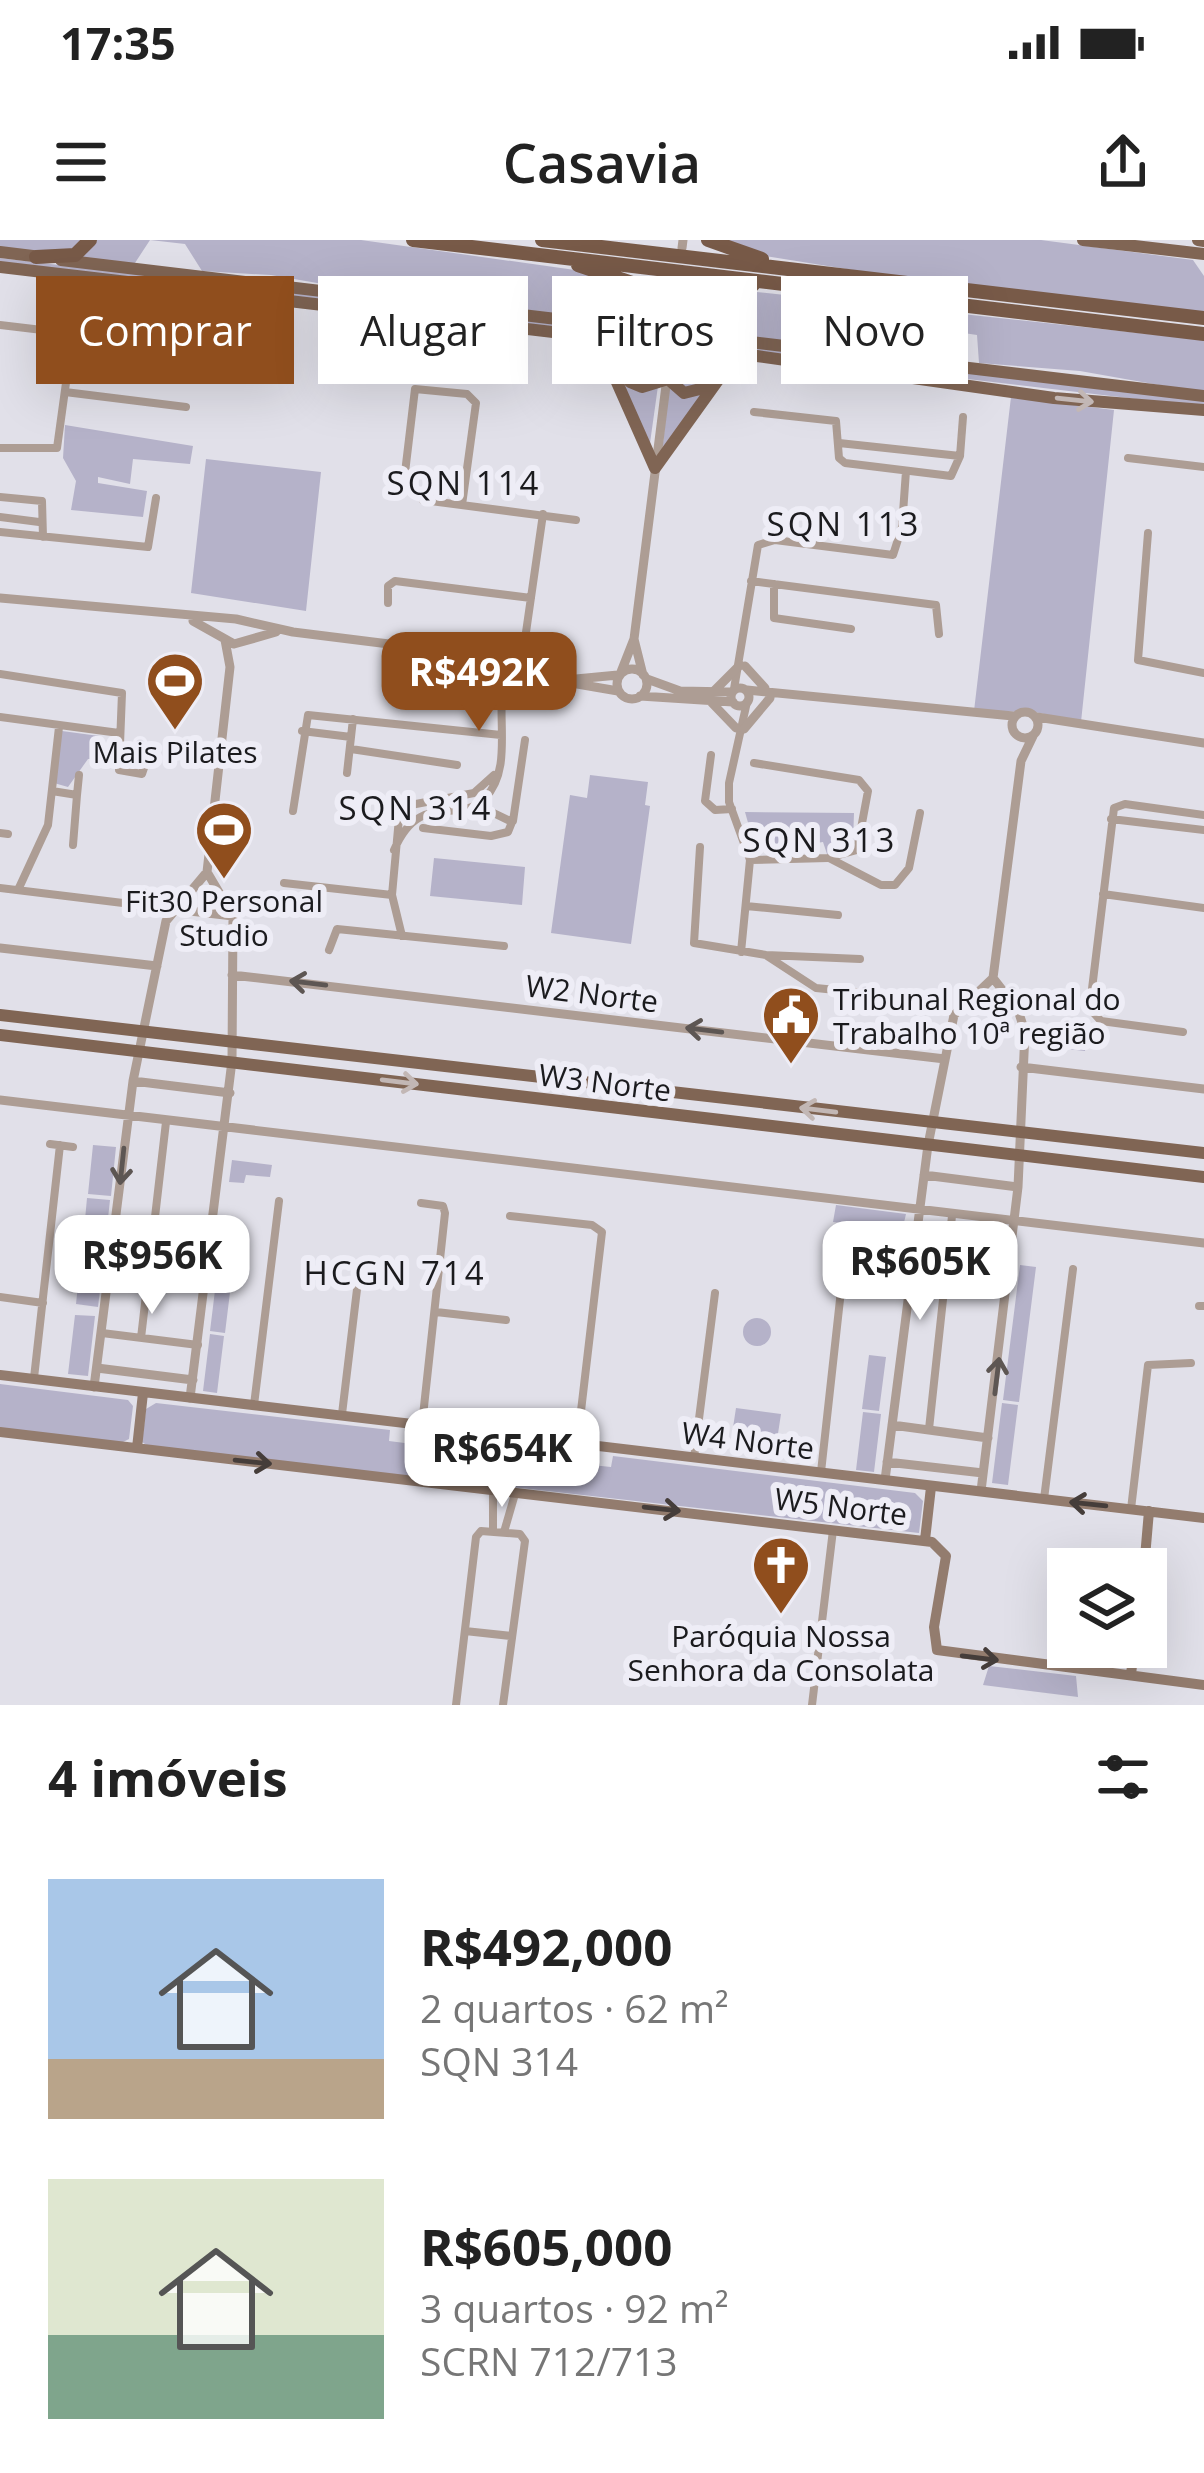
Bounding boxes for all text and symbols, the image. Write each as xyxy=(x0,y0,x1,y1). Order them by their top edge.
text: 17:35 xyxy=(60,12,176,73)
text: Casavia xyxy=(503,125,701,199)
icon: menu xyxy=(48,129,114,195)
icon: share xyxy=(1090,129,1156,195)
chip: Comprar xyxy=(36,276,294,384)
chip: Alugar xyxy=(318,276,528,384)
chip: Filtros xyxy=(552,276,757,384)
chip: Novo xyxy=(781,276,968,384)
one-way arrow xyxy=(1054,389,1093,412)
district label: SQN 114 xyxy=(387,460,541,505)
district label: SQN 113 xyxy=(767,501,921,546)
pin: R$492K xyxy=(381,632,577,734)
text: R$492K xyxy=(409,644,549,697)
sports icon: Mais Pilates xyxy=(144,650,206,732)
place label: Mais Pilates xyxy=(92,731,258,772)
district label: SQN 314 xyxy=(339,785,493,830)
sports icon: Fit30 Personal Studio xyxy=(193,799,255,881)
district label: SQN 313 xyxy=(743,817,897,862)
place label: Fit30 Personal Studio xyxy=(125,880,323,955)
street label: W2 Norte xyxy=(523,965,661,1021)
one-way arrow xyxy=(289,972,328,994)
place label: Tribunal Regional do Trabalho 10ª região xyxy=(833,978,1121,1053)
public building icon: Tribunal Regional do Trabalho 10ª região xyxy=(760,984,822,1066)
one-way arrow xyxy=(685,1019,724,1041)
street label: W3 Norte xyxy=(536,1054,674,1110)
one-way arrow xyxy=(380,1071,419,1093)
one-way arrow xyxy=(799,1098,838,1120)
one-way arrow xyxy=(111,1146,133,1185)
pin: R$956K xyxy=(54,1215,250,1317)
pin: R$605K xyxy=(822,1221,1018,1323)
text: R$956K xyxy=(82,1227,222,1280)
text: R$605K xyxy=(850,1233,990,1286)
district label: HCGN 714 xyxy=(303,1250,487,1295)
one-way arrow xyxy=(986,1357,1008,1396)
pin: R$654K xyxy=(404,1408,600,1510)
street label: W4 Norte xyxy=(679,1412,817,1468)
text: R$654K xyxy=(432,1420,572,1473)
one-way arrow xyxy=(233,1451,272,1474)
street label: W5 Norte xyxy=(772,1478,910,1534)
one-way arrow xyxy=(1069,1492,1108,1514)
one-way arrow xyxy=(642,1499,681,1521)
church icon: Paróquia Nossa Senhora da Consolata xyxy=(750,1534,812,1616)
map controls xyxy=(1047,1548,1167,1668)
button: layers xyxy=(1047,1548,1167,1668)
place label: Paróquia Nossa Senhora da Consolata xyxy=(628,1615,934,1690)
one-way arrow xyxy=(960,1648,999,1670)
text: 4 imóveis xyxy=(48,1742,288,1812)
icon: filters xyxy=(1090,1744,1156,1810)
text: R$492,000 xyxy=(420,1911,672,1981)
icon: home xyxy=(144,1927,288,2071)
text: 2 quartos · 62 m² xyxy=(420,1981,729,2034)
text: SQN 314 xyxy=(420,2034,578,2087)
text: R$605,000 xyxy=(420,2211,672,2281)
icon: home xyxy=(144,2227,288,2371)
text: 3 quartos · 92 m² xyxy=(420,2281,729,2334)
text: SCRN 712/713 xyxy=(420,2334,678,2387)

